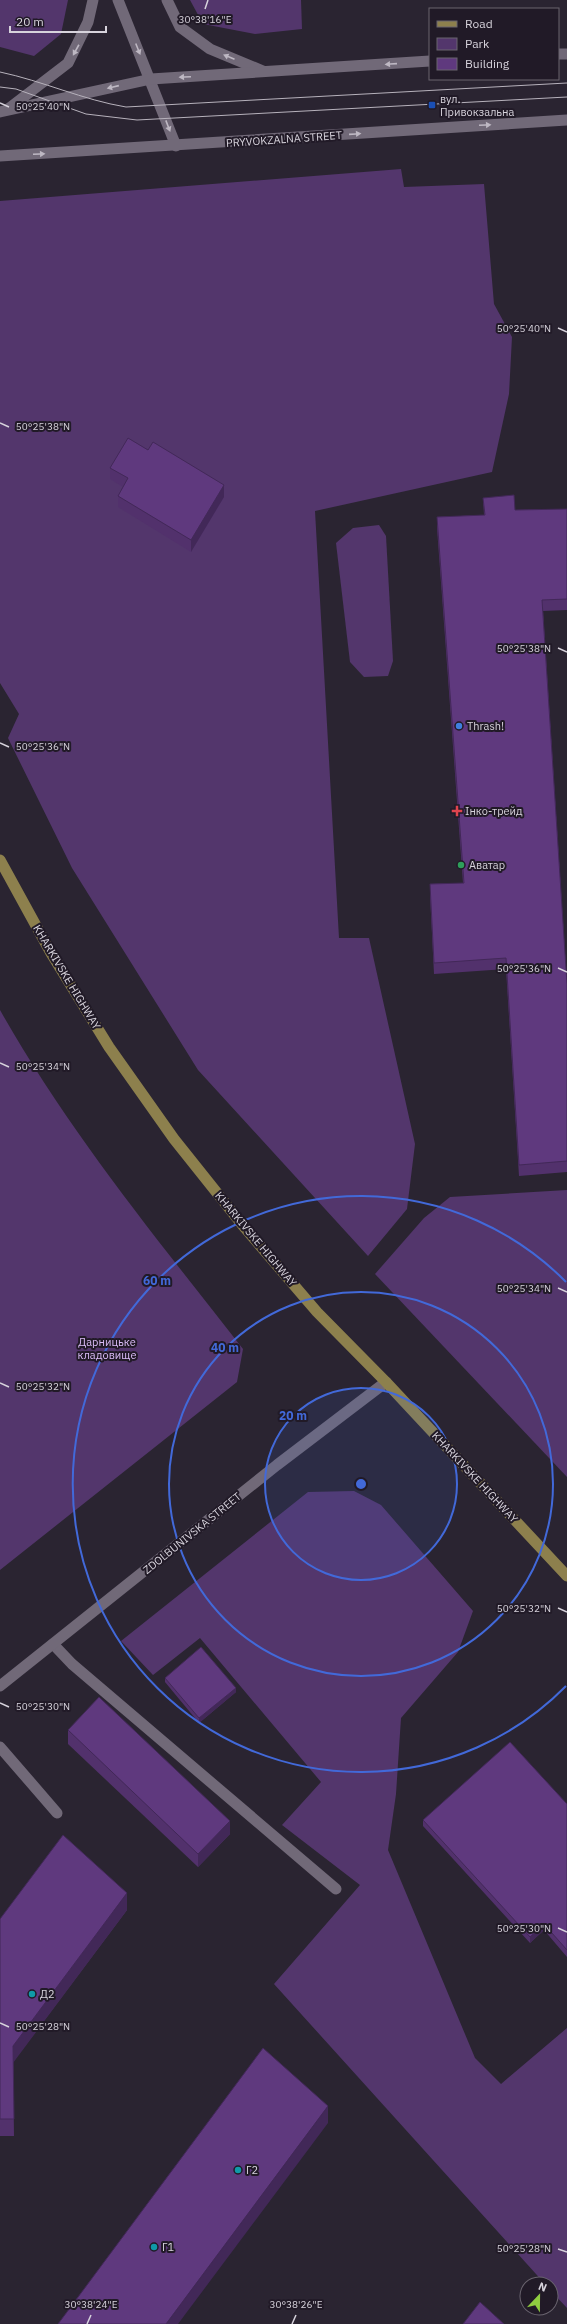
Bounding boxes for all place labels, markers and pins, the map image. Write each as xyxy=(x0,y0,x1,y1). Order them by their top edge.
place label: вул. Привокзальна xyxy=(440,92,515,119)
marker: вул. Привокзальна xyxy=(427,100,437,110)
place label: Thrash! xyxy=(467,719,504,733)
marker: Thrash! xyxy=(454,721,464,731)
place label: Інко-трейд xyxy=(465,804,523,818)
marker: Інко-трейд xyxy=(452,806,462,816)
place label: Аватар xyxy=(469,858,505,872)
marker: Аватар xyxy=(456,860,466,870)
centre of rings xyxy=(354,1477,368,1491)
place label: Д2 xyxy=(40,1987,55,2001)
marker: Д2 xyxy=(27,1989,37,1999)
place label: Г2 xyxy=(246,2163,258,2177)
marker: Г2 xyxy=(233,2165,243,2175)
place label: Г1 xyxy=(162,2240,174,2254)
marker: Г1 xyxy=(149,2242,159,2252)

